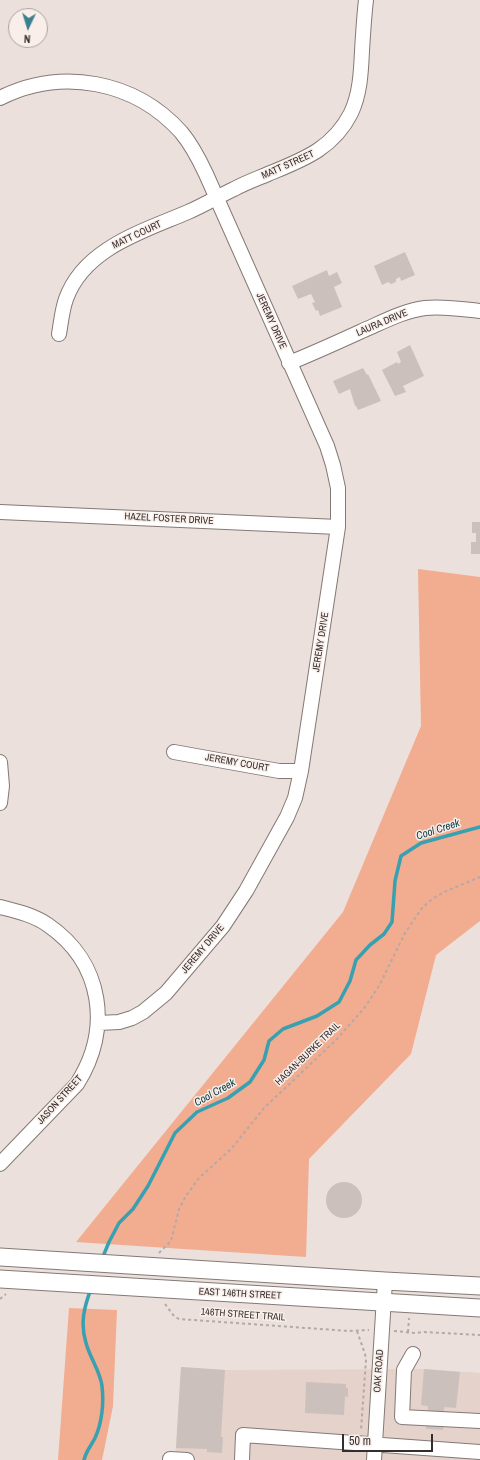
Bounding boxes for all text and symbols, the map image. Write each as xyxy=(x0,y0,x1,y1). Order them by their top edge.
north arrow xyxy=(8,8,48,48)
text: N xyxy=(24,32,31,46)
street label: MATT STREET xyxy=(260,148,316,182)
street label: MATT COURT xyxy=(110,218,164,252)
street label: JEREMY DRIVE xyxy=(253,291,289,351)
street label: LAURA DRIVE xyxy=(354,307,410,339)
street label: HAZEL FOSTER DRIVE xyxy=(124,511,214,527)
street label: JEREMY DRIVE xyxy=(310,611,332,673)
street label: JEREMY COURT xyxy=(204,751,270,775)
water label: Cool Creek xyxy=(415,817,461,843)
street label: JEREMY DRIVE xyxy=(179,922,227,976)
street label: HAGAN-BURKE TRAIL xyxy=(273,1020,343,1088)
street label: JASON STREET xyxy=(35,1073,85,1127)
water label: Cool Creek xyxy=(192,1076,238,1110)
street label: EAST 146TH STREET xyxy=(198,1286,282,1302)
street label: 146TH STREET TRAIL xyxy=(200,1306,286,1324)
street label: OAK ROAD xyxy=(372,1349,386,1393)
scale bar xyxy=(344,1426,435,1452)
text: 50 m xyxy=(349,1433,371,1449)

